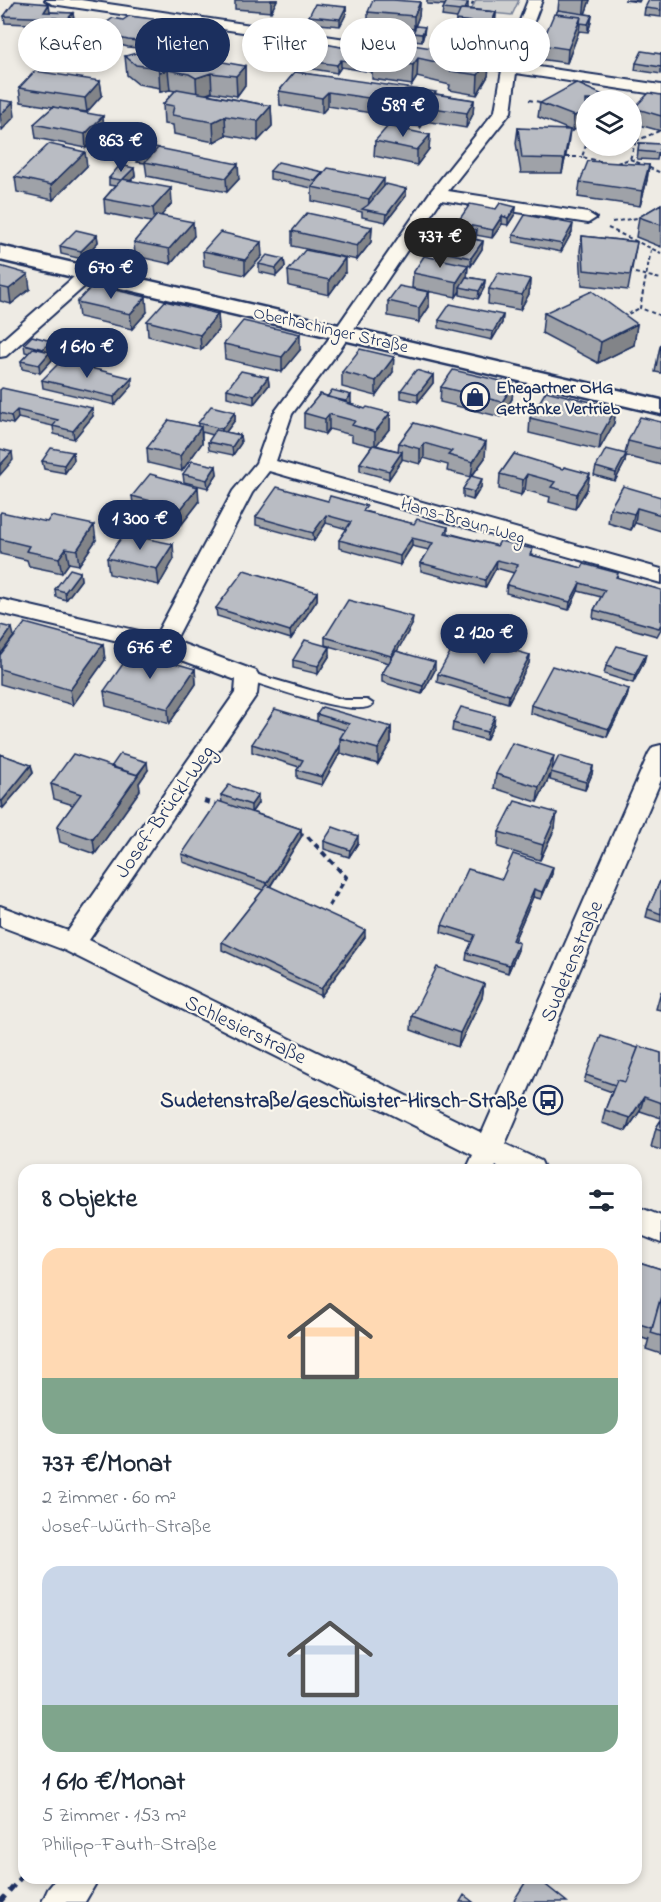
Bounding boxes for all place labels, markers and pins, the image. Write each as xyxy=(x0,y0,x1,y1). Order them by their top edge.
pin: 589 € xyxy=(361,87,445,138)
pin: 863 € xyxy=(79,122,163,173)
pin: 737 € xyxy=(398,218,482,269)
pin: 670 € xyxy=(69,249,153,300)
pin: 1 610 € xyxy=(32,328,142,379)
place label: Ehegartner OHG Getränke Vertrieb xyxy=(496,376,620,423)
shop icon: Ehegartner OHG Getränke Vertrieb xyxy=(459,381,491,413)
pin: 1 300 € xyxy=(85,500,195,551)
pin: 2 120 € xyxy=(429,614,539,665)
pin: 676 € xyxy=(108,629,192,680)
bus stop icon: Sudetenstraße/Geschwister-Hirsch-Straße xyxy=(532,1084,564,1116)
place label: Sudetenstraße/Geschwister-Hirsch-Straße xyxy=(160,1087,528,1117)

